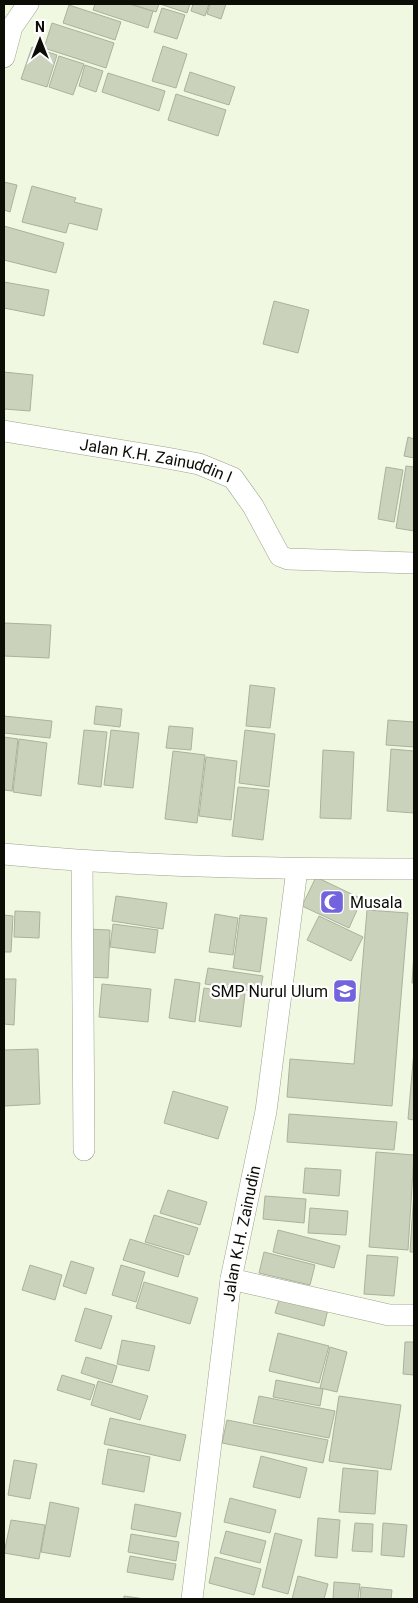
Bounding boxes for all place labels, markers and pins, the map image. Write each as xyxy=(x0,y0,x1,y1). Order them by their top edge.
mosque icon: Musala xyxy=(319,889,345,915)
place label: Musala xyxy=(350,893,402,912)
school or university icon: SMP Nurul Ulum xyxy=(332,978,358,1004)
place label: SMP Nurul Ulum xyxy=(211,982,328,1001)

